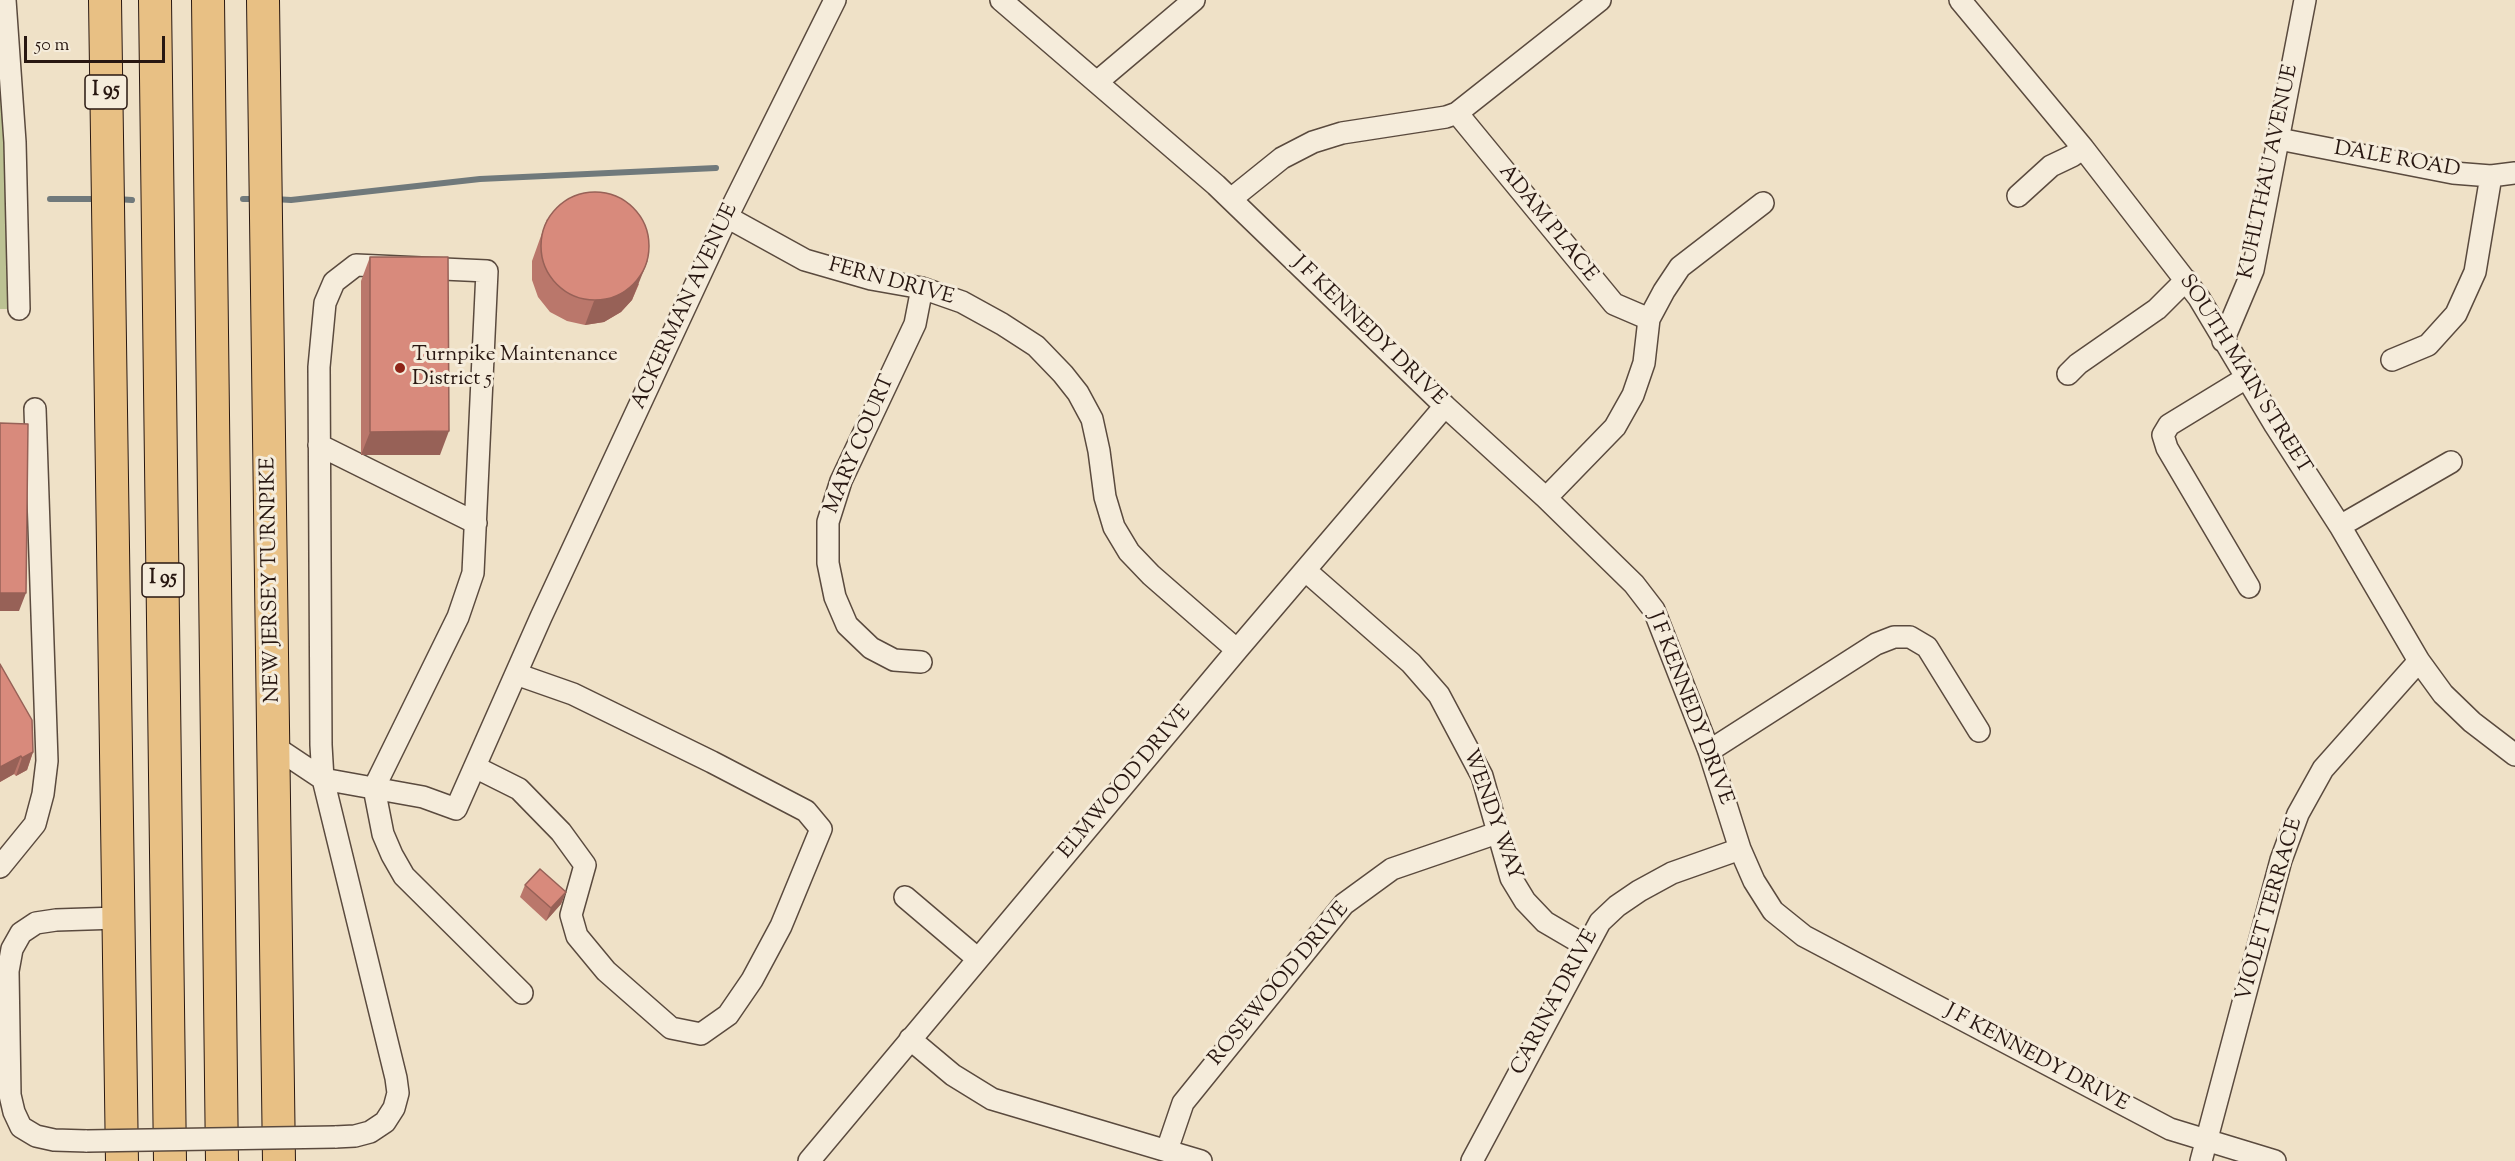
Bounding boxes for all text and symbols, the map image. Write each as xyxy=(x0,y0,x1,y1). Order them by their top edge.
scale bar xyxy=(27,24,168,62)
text: 50 m xyxy=(35,33,69,59)
street label: KUHLTHAU AVENUE xyxy=(2235,63,2305,281)
road number: I 95 xyxy=(85,75,127,109)
street label: DALE ROAD xyxy=(2332,138,2462,184)
street label: ADAM PLACE xyxy=(1492,160,1602,288)
street label: ACKERMAN AVENUE xyxy=(627,200,745,414)
street label: J F KENNEDY DRIVE xyxy=(1286,252,1450,412)
street label: FERN DRIVE xyxy=(826,254,956,312)
street label: SOUTH MAIN STREET xyxy=(2172,271,2316,479)
place label: Turnpike Maintenance District 5 xyxy=(412,343,618,393)
marker: Turnpike Maintenance District 5 xyxy=(393,361,407,375)
street label: MARY COURT xyxy=(820,372,902,518)
street label: NEW JERSEY TURNPIKE xyxy=(257,457,287,703)
road number: I 95 xyxy=(142,563,184,597)
street label: J F KENNEDY DRIVE xyxy=(1641,609,1737,809)
street label: ELMWOOD DRIVE xyxy=(1054,701,1198,865)
street label: WENDY WAY xyxy=(1456,746,1526,884)
street label: VIOLET TERRACE xyxy=(2233,815,2309,1005)
street label: ROSEWOOD DRIVE xyxy=(1204,898,1356,1072)
street label: CARINA DRIVE xyxy=(1507,926,1605,1080)
street label: J F KENNEDY DRIVE xyxy=(1940,1000,2132,1118)

